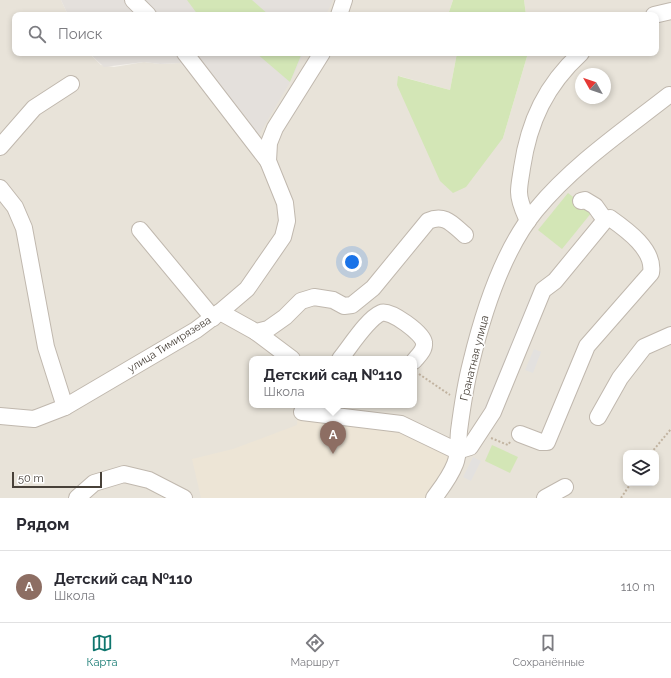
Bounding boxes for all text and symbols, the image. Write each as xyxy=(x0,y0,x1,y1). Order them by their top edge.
search box xyxy=(12,12,659,56)
icon: search xyxy=(26,23,48,45)
text: Поиск xyxy=(58,25,103,43)
north arrow xyxy=(575,68,611,104)
your location xyxy=(342,252,362,272)
street label: улица Тимирязева xyxy=(125,313,213,375)
street label: Гранатная улица xyxy=(458,314,491,402)
popup xyxy=(249,356,417,408)
text: Детский сад №110 xyxy=(264,366,402,384)
text: Школа xyxy=(264,384,305,399)
pin: A xyxy=(320,421,346,454)
map controls xyxy=(623,450,659,486)
button: layers xyxy=(623,450,659,486)
scale bar xyxy=(12,470,102,489)
text: 50 m xyxy=(18,472,44,485)
text: Рядом xyxy=(16,514,69,534)
text: Детский сад №110 xyxy=(54,570,193,588)
text: A xyxy=(25,579,33,594)
text: 110 m xyxy=(621,579,655,594)
text: Школа xyxy=(54,588,95,603)
tab: Карта xyxy=(87,632,117,669)
tab: Маршрут xyxy=(290,632,339,669)
tab: Сохранённые xyxy=(512,632,584,669)

